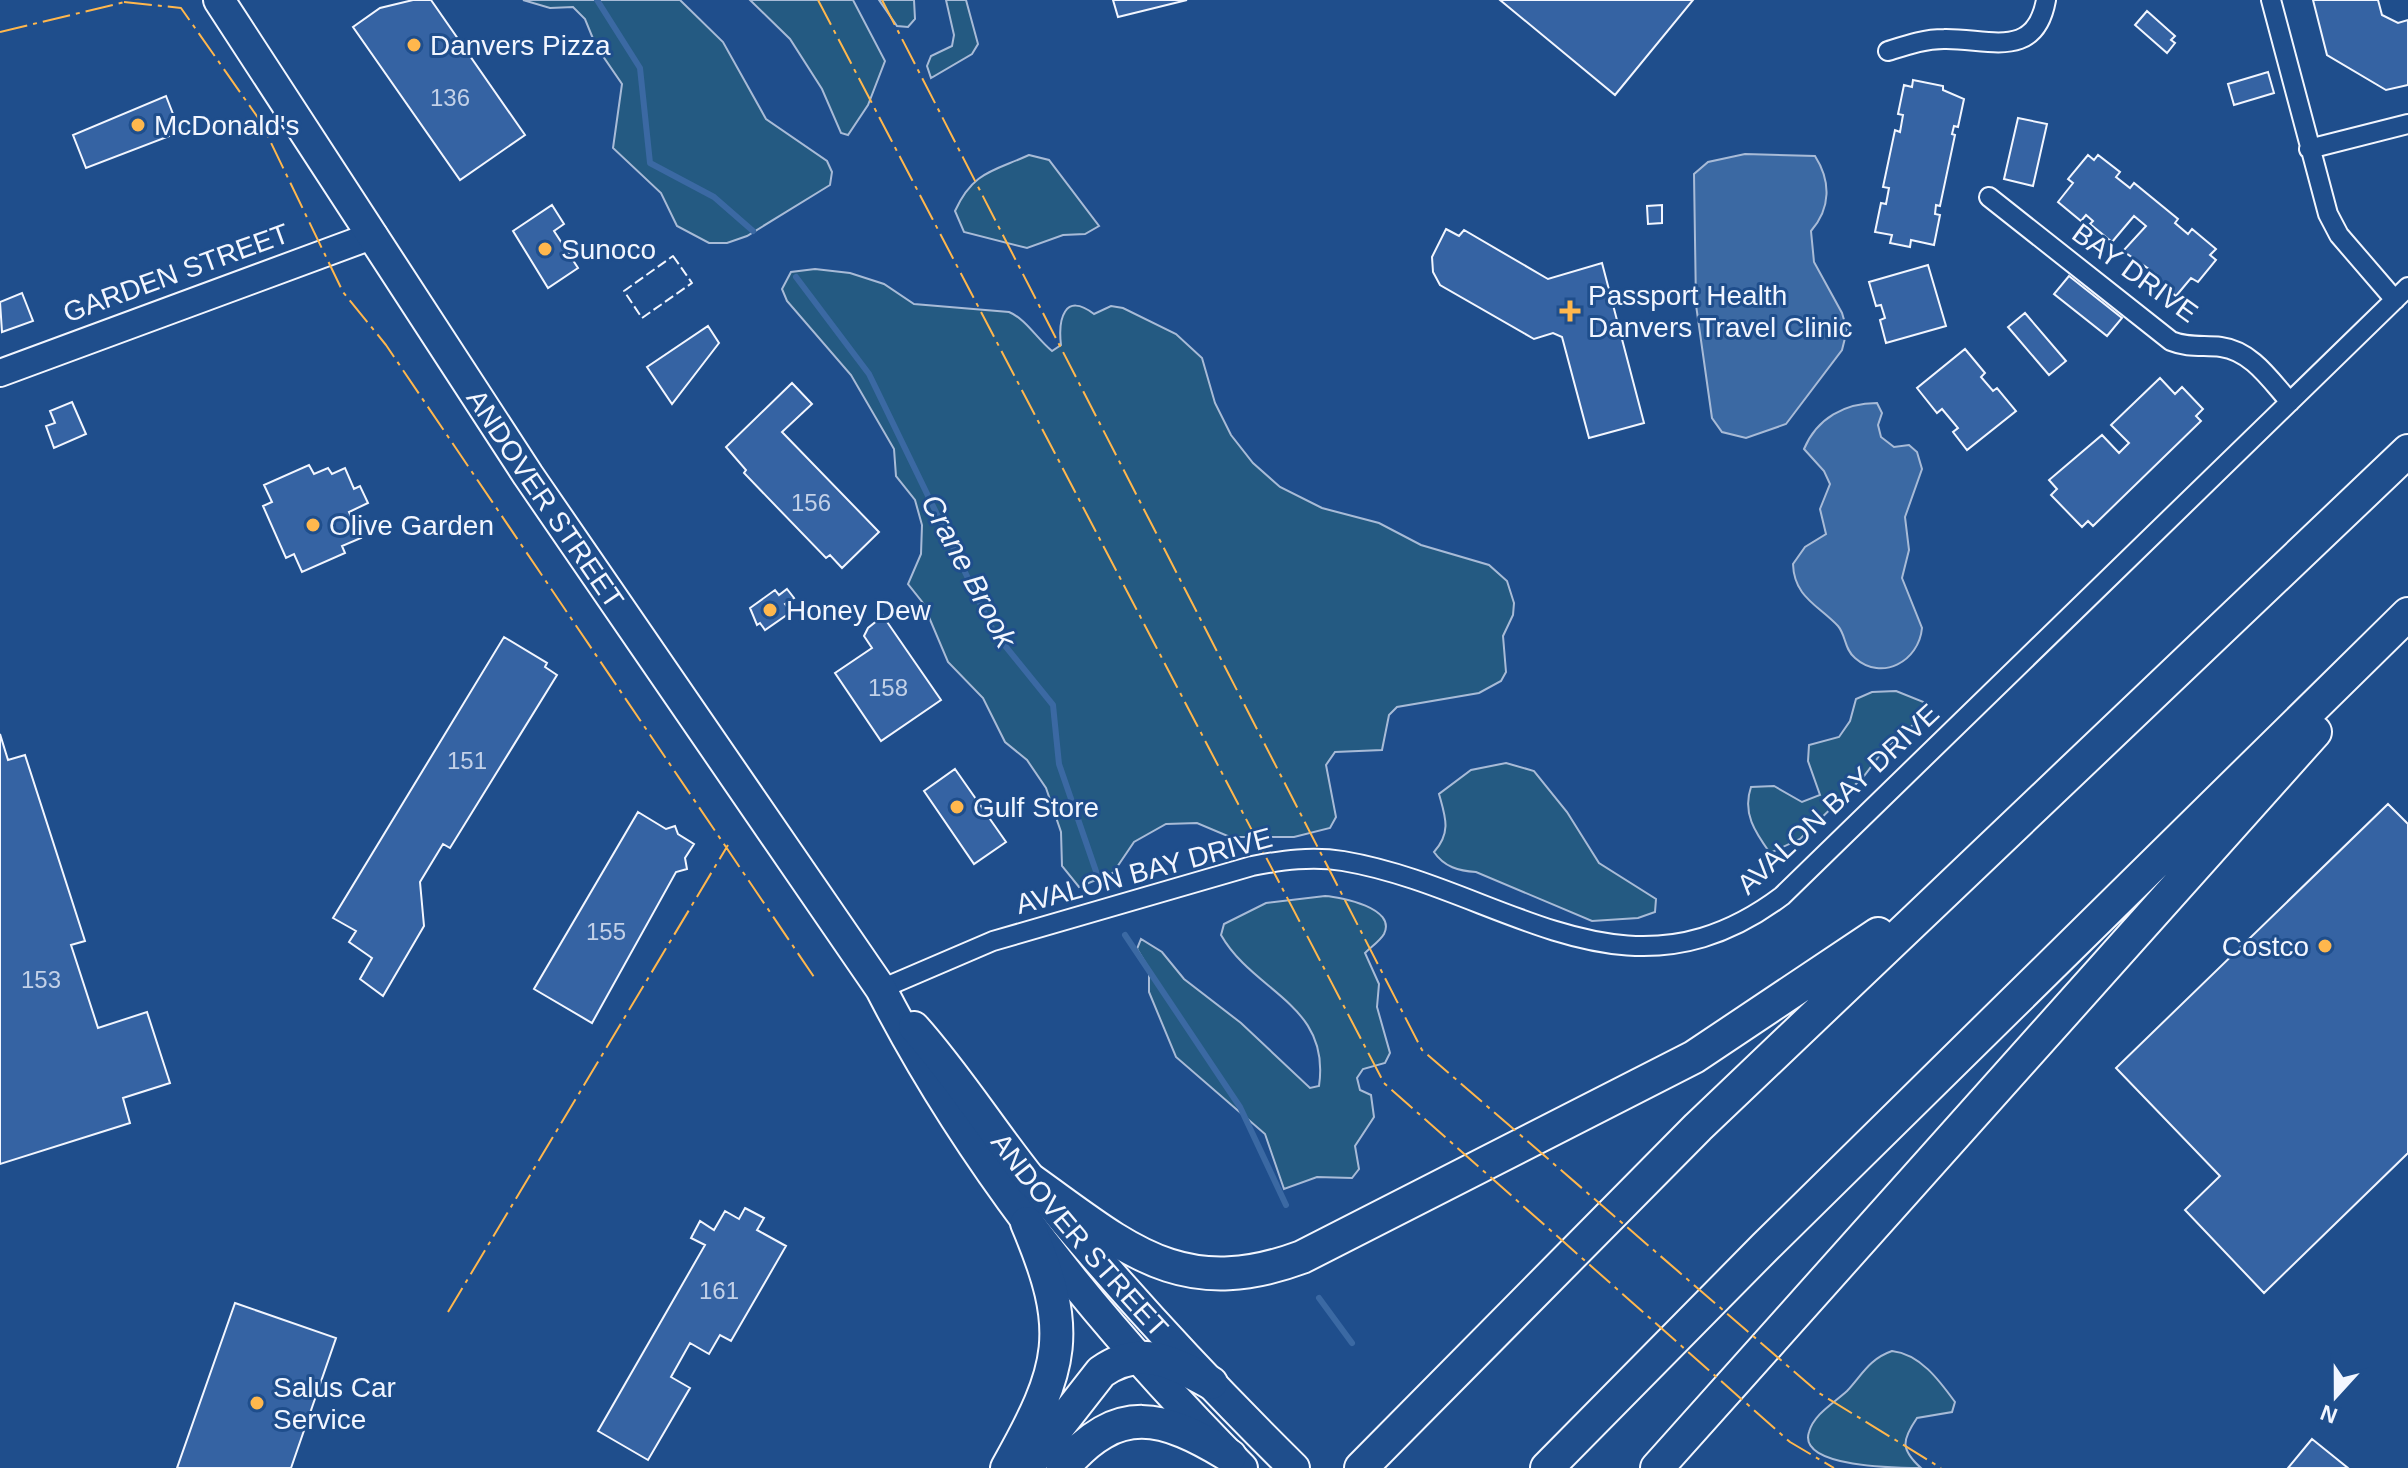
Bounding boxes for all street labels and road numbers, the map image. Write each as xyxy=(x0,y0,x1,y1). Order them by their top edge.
street label: BAY DRIVE xyxy=(2067,217,2203,329)
street label: GARDEN STREET xyxy=(59,218,293,328)
street label: ANDOVER STREET xyxy=(461,383,630,614)
street label: AVALON BAY DRIVE xyxy=(1731,698,1945,900)
street label: AVALON BAY DRIVE xyxy=(1012,822,1276,920)
street label: ANDOVER STREET xyxy=(985,1127,1175,1343)

